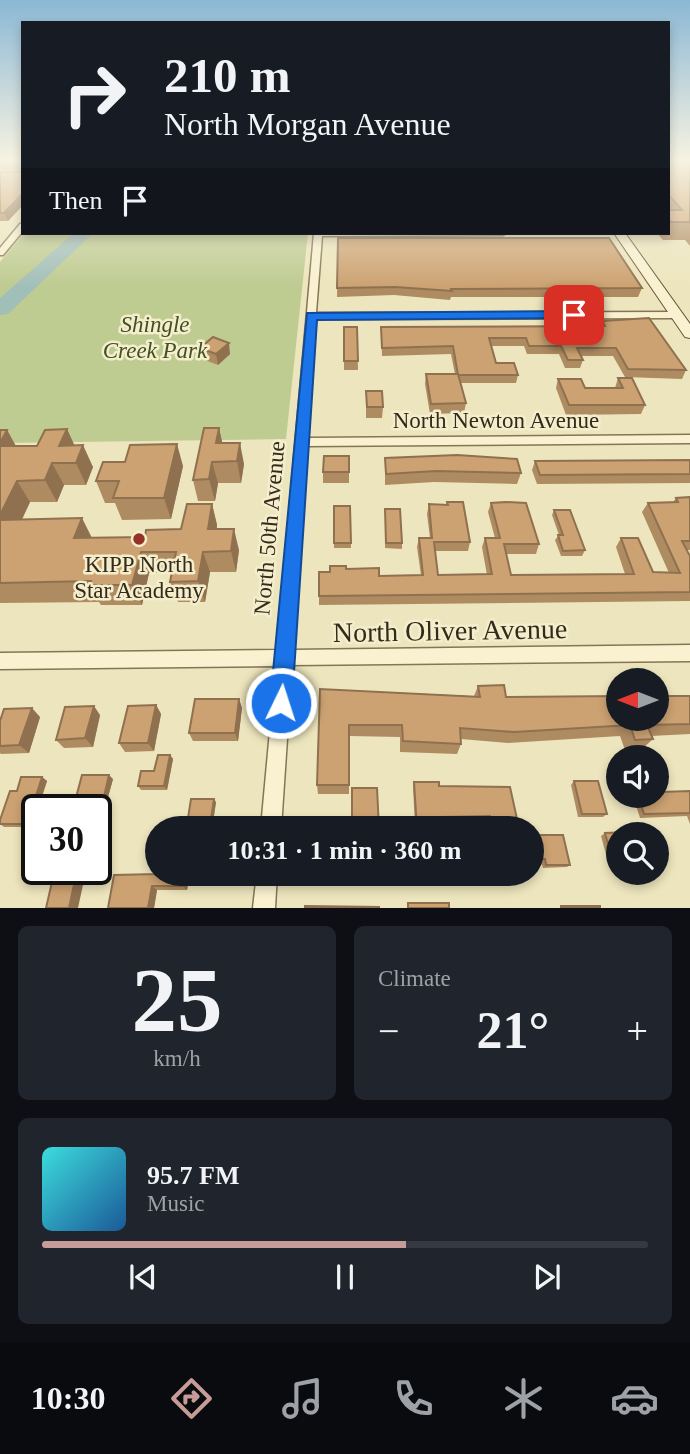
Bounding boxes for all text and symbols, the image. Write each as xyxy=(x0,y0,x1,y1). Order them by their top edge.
text: 210 m xyxy=(164,48,291,103)
icon: right xyxy=(49,49,140,140)
text: North Morgan Avenue xyxy=(164,106,451,142)
icon: arrive xyxy=(116,182,154,220)
text: Then xyxy=(49,186,102,215)
pin xyxy=(544,285,604,345)
icon: arrive xyxy=(555,296,593,334)
park label: Shingle Creek Park xyxy=(103,312,208,363)
street label: North Newton Avenue xyxy=(393,408,599,433)
street label: North 50th Avenue xyxy=(249,440,290,616)
marker: KIPP North Star Academy xyxy=(131,531,147,547)
place label: KIPP North Star Academy xyxy=(74,552,204,603)
street label: North Oliver Avenue xyxy=(333,613,567,648)
position arrow xyxy=(244,666,318,740)
north arrow xyxy=(606,668,668,732)
map controls xyxy=(606,668,669,885)
button: sound xyxy=(606,745,669,808)
speed limit sign: 30 xyxy=(21,794,112,885)
button: search xyxy=(606,822,669,885)
text: 10:31 · 1 min · 360 m xyxy=(228,836,462,865)
text: 25 xyxy=(132,950,223,1051)
text: Climate xyxy=(378,966,451,991)
text: 21° xyxy=(477,1002,549,1059)
text: − xyxy=(378,1010,399,1052)
text: + xyxy=(627,1010,648,1052)
text: km/h xyxy=(153,1046,201,1071)
text: 95.7 FM xyxy=(147,1161,239,1190)
text: Music xyxy=(147,1191,205,1216)
icon: previous xyxy=(124,1258,162,1296)
icon: pause xyxy=(326,1258,364,1296)
icon: next xyxy=(528,1258,566,1296)
icon: directions xyxy=(167,1374,216,1423)
icon: music xyxy=(278,1374,327,1423)
icon: phone xyxy=(389,1374,438,1423)
icon: climate xyxy=(499,1374,548,1423)
icon: car xyxy=(610,1374,659,1423)
text: 10:30 xyxy=(31,1380,106,1416)

